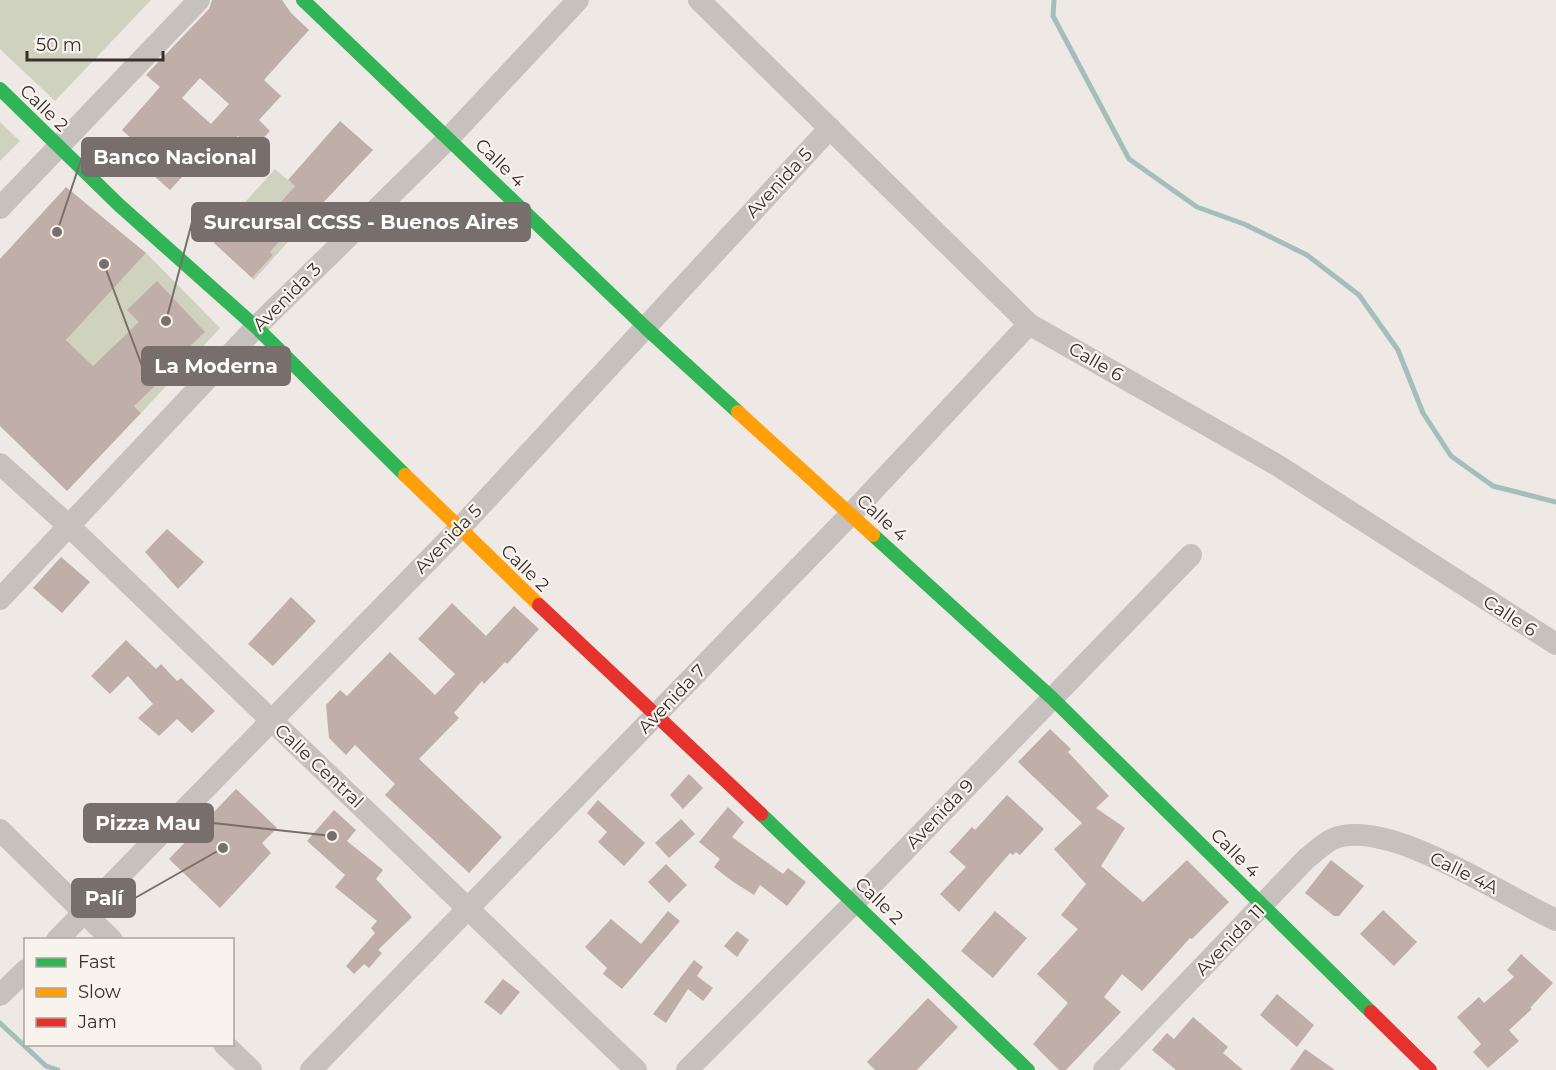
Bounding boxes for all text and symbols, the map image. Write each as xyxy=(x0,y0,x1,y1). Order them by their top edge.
scale bar xyxy=(27,24,164,62)
text: 50 m xyxy=(36,34,82,56)
street label: Calle 2 xyxy=(15,80,73,136)
street label: Calle 4 xyxy=(471,134,529,192)
callout: Banco Nacional xyxy=(82,138,269,176)
street label: Avenida 5 xyxy=(741,143,817,223)
text: Banco Nacional xyxy=(93,145,257,169)
callout: Surcursal CCSS - Buenos Aires xyxy=(192,203,530,241)
text: Surcursal CCSS - Buenos Aires xyxy=(204,210,519,234)
street label: Avenida 3 xyxy=(248,258,326,336)
street label: Calle 6 xyxy=(1065,338,1127,386)
callout: La Moderna xyxy=(142,347,290,385)
text: La Moderna xyxy=(154,354,278,378)
street label: Calle 4 xyxy=(852,490,912,546)
street label: Avenida 5 xyxy=(410,500,486,578)
street label: Calle 2 xyxy=(496,540,554,596)
street label: Calle 6 xyxy=(1479,591,1541,641)
street label: Avenida 7 xyxy=(634,660,710,738)
street label: Calle Central xyxy=(270,719,368,813)
street label: Avenida 9 xyxy=(901,775,979,853)
callout: Pizza Mau xyxy=(84,804,213,842)
text: Pizza Mau xyxy=(95,811,201,835)
street label: Calle 4 xyxy=(1206,824,1264,882)
street label: Calle 4A xyxy=(1426,847,1502,899)
street label: Calle 2 xyxy=(850,873,908,929)
callout: Palí xyxy=(72,879,135,917)
text: Palí xyxy=(85,886,125,910)
street label: Avenida 11 xyxy=(1191,900,1269,980)
legend xyxy=(24,938,234,1046)
text: Fast xyxy=(78,951,116,973)
text: Slow xyxy=(78,981,121,1003)
text: Jam xyxy=(77,1011,117,1033)

